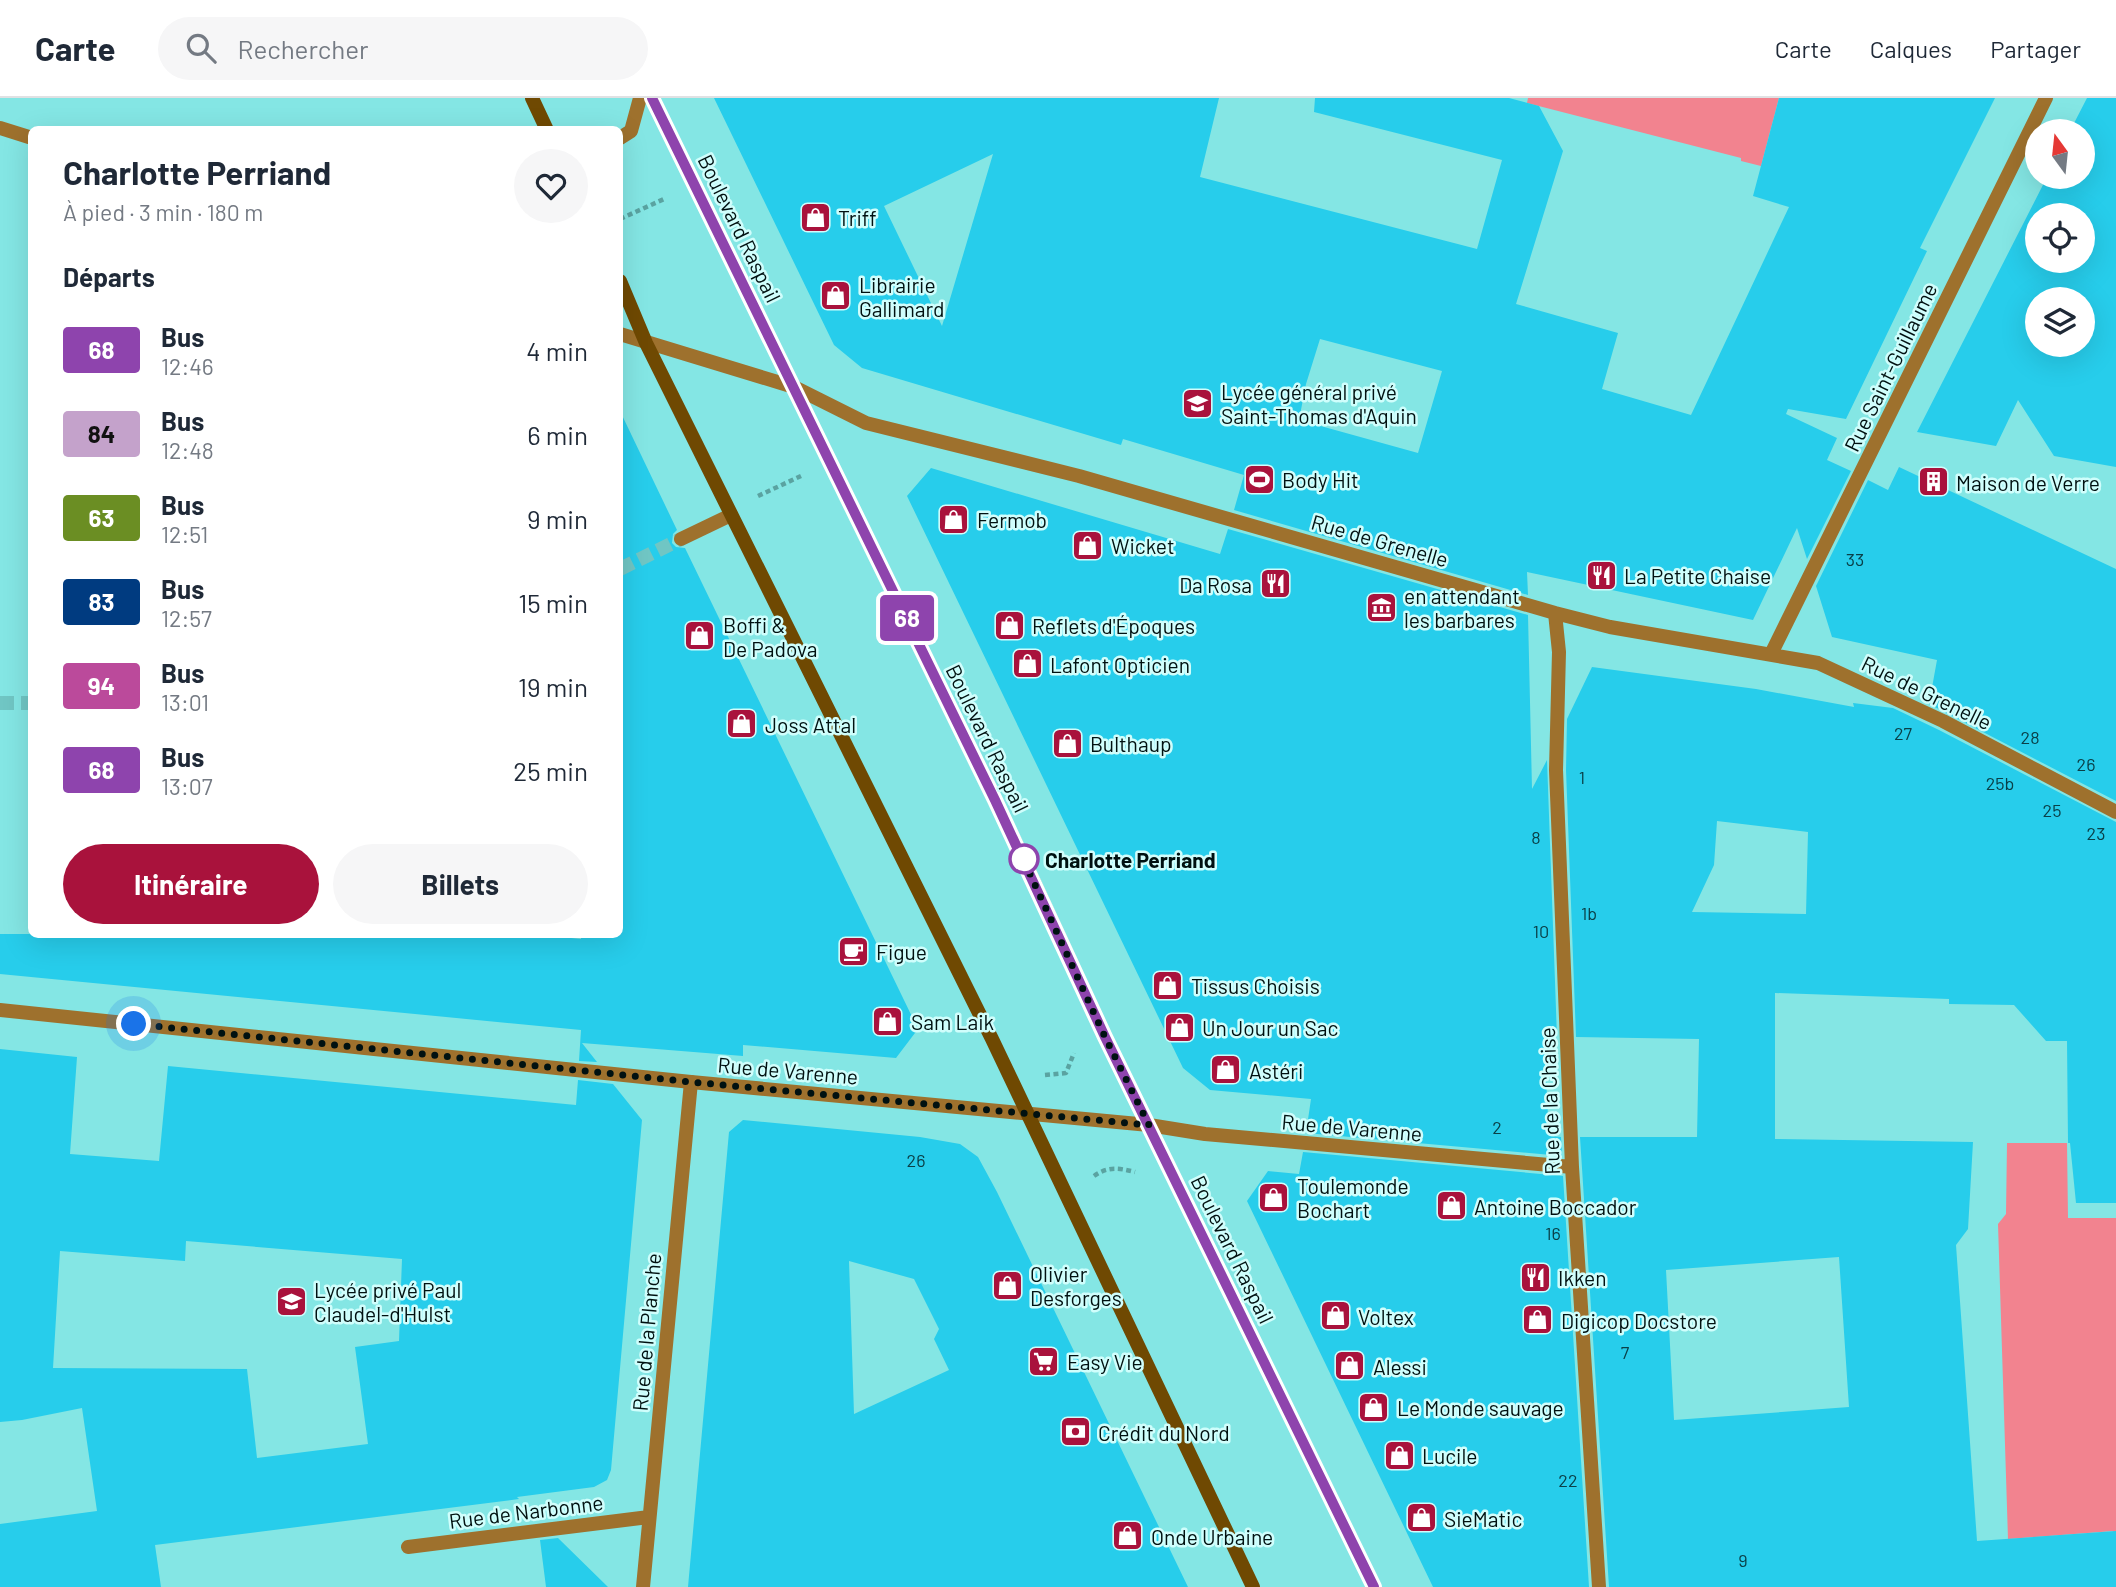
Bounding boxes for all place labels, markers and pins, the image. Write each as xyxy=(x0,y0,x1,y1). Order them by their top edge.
shop icon: Triff xyxy=(798,200,832,234)
place label: Triff xyxy=(838,205,877,230)
place label: Librairie Gallimard xyxy=(859,272,945,321)
shop icon: Librairie Gallimard xyxy=(819,279,853,313)
place label: Lycée général privé Saint-Thomas d'Aquin xyxy=(1221,379,1417,428)
school or university icon: Lycée général privé Saint-Thomas d'Aquin xyxy=(1181,386,1215,420)
sports icon: Body Hit xyxy=(1242,462,1276,496)
building icon: Maison de Verre xyxy=(1916,465,1950,499)
place label: Body Hit xyxy=(1282,467,1359,492)
place label: Maison de Verre xyxy=(1956,470,2100,495)
shop icon: Fermob xyxy=(937,502,971,536)
place label: Fermob xyxy=(977,507,1047,532)
shop icon: Wicket xyxy=(1071,528,1105,562)
place label: Wicket xyxy=(1111,533,1175,558)
restaurant icon: La Petite Chaise xyxy=(1584,558,1618,592)
place label: La Petite Chaise xyxy=(1624,563,1771,588)
restaurant icon: Da Rosa xyxy=(1258,567,1292,601)
place label: Da Rosa xyxy=(1179,572,1252,597)
place label: en attendant les barbares xyxy=(1404,583,1520,632)
museum icon: en attendant les barbares xyxy=(1364,590,1398,624)
shop icon: Reflets d'Époques xyxy=(992,608,1026,642)
place label: Boffi & De Padova xyxy=(723,612,817,661)
place label: Reflets d'Époques xyxy=(1032,613,1195,638)
shop icon: Boffi & De Padova xyxy=(683,619,717,653)
shop icon: Lafont Opticien xyxy=(1010,647,1044,681)
place label: Lafont Opticien xyxy=(1050,652,1190,677)
shop icon: Joss Attal xyxy=(725,707,759,741)
place label: Joss Attal xyxy=(765,712,856,737)
shop icon: Bulthaup xyxy=(1050,726,1084,760)
place label: Bulthaup xyxy=(1090,731,1172,756)
marker: Charlotte Perriand xyxy=(1009,844,1039,874)
place label: Charlotte Perriand xyxy=(1045,847,1216,872)
cafe icon: Figue xyxy=(836,934,870,968)
place label: Figue xyxy=(876,939,927,964)
shop icon: Tissus Choisis xyxy=(1151,968,1185,1002)
place label: Tissus Choisis xyxy=(1191,973,1320,998)
shop icon: Sam Laik xyxy=(871,1004,905,1038)
place label: Sam Laik xyxy=(911,1009,994,1034)
shop icon: Un Jour un Sac xyxy=(1162,1010,1196,1044)
place label: Un Jour un Sac xyxy=(1202,1015,1338,1040)
shop icon: Astéri xyxy=(1209,1053,1243,1087)
place label: Astéri xyxy=(1249,1058,1303,1083)
place label: Toulemonde Bochart xyxy=(1297,1173,1409,1222)
shop icon: Toulemonde Bochart xyxy=(1257,1180,1291,1214)
shop icon: Antoine Boccador xyxy=(1434,1189,1468,1223)
place label: Antoine Boccador xyxy=(1474,1194,1637,1219)
restaurant icon: Ikken xyxy=(1518,1260,1552,1294)
place label: Olivier Desforges xyxy=(1030,1261,1122,1310)
place label: Ikken xyxy=(1558,1265,1607,1290)
shop icon: Olivier Desforges xyxy=(990,1268,1024,1302)
place label: Lycée privé Paul Claudel-d'Hulst xyxy=(314,1277,461,1326)
school or university icon: Lycée privé Paul Claudel-d'Hulst xyxy=(274,1284,308,1318)
shop icon: Voltex xyxy=(1318,1299,1352,1333)
shop icon: Digicop Docstore xyxy=(1521,1303,1555,1337)
place label: Voltex xyxy=(1358,1304,1414,1329)
place label: Digicop Docstore xyxy=(1561,1308,1717,1333)
supermarket icon: Easy Vie xyxy=(1027,1344,1061,1378)
place label: Easy Vie xyxy=(1067,1349,1143,1374)
shop icon: Alessi xyxy=(1333,1349,1367,1383)
place label: Alessi xyxy=(1373,1354,1427,1379)
shop icon: Le Monde sauvage xyxy=(1357,1390,1391,1424)
place label: Le Monde sauvage xyxy=(1397,1395,1564,1420)
bank icon: Crédit du Nord xyxy=(1058,1415,1092,1449)
place label: Crédit du Nord xyxy=(1098,1420,1230,1445)
shop icon: Lucile xyxy=(1382,1438,1416,1472)
place label: Lucile xyxy=(1422,1443,1477,1468)
shop icon: SieMatic xyxy=(1404,1501,1438,1535)
place label: SieMatic xyxy=(1444,1506,1522,1531)
shop icon: Onde Urbaine xyxy=(1111,1519,1145,1553)
place label: Onde Urbaine xyxy=(1151,1524,1273,1549)

